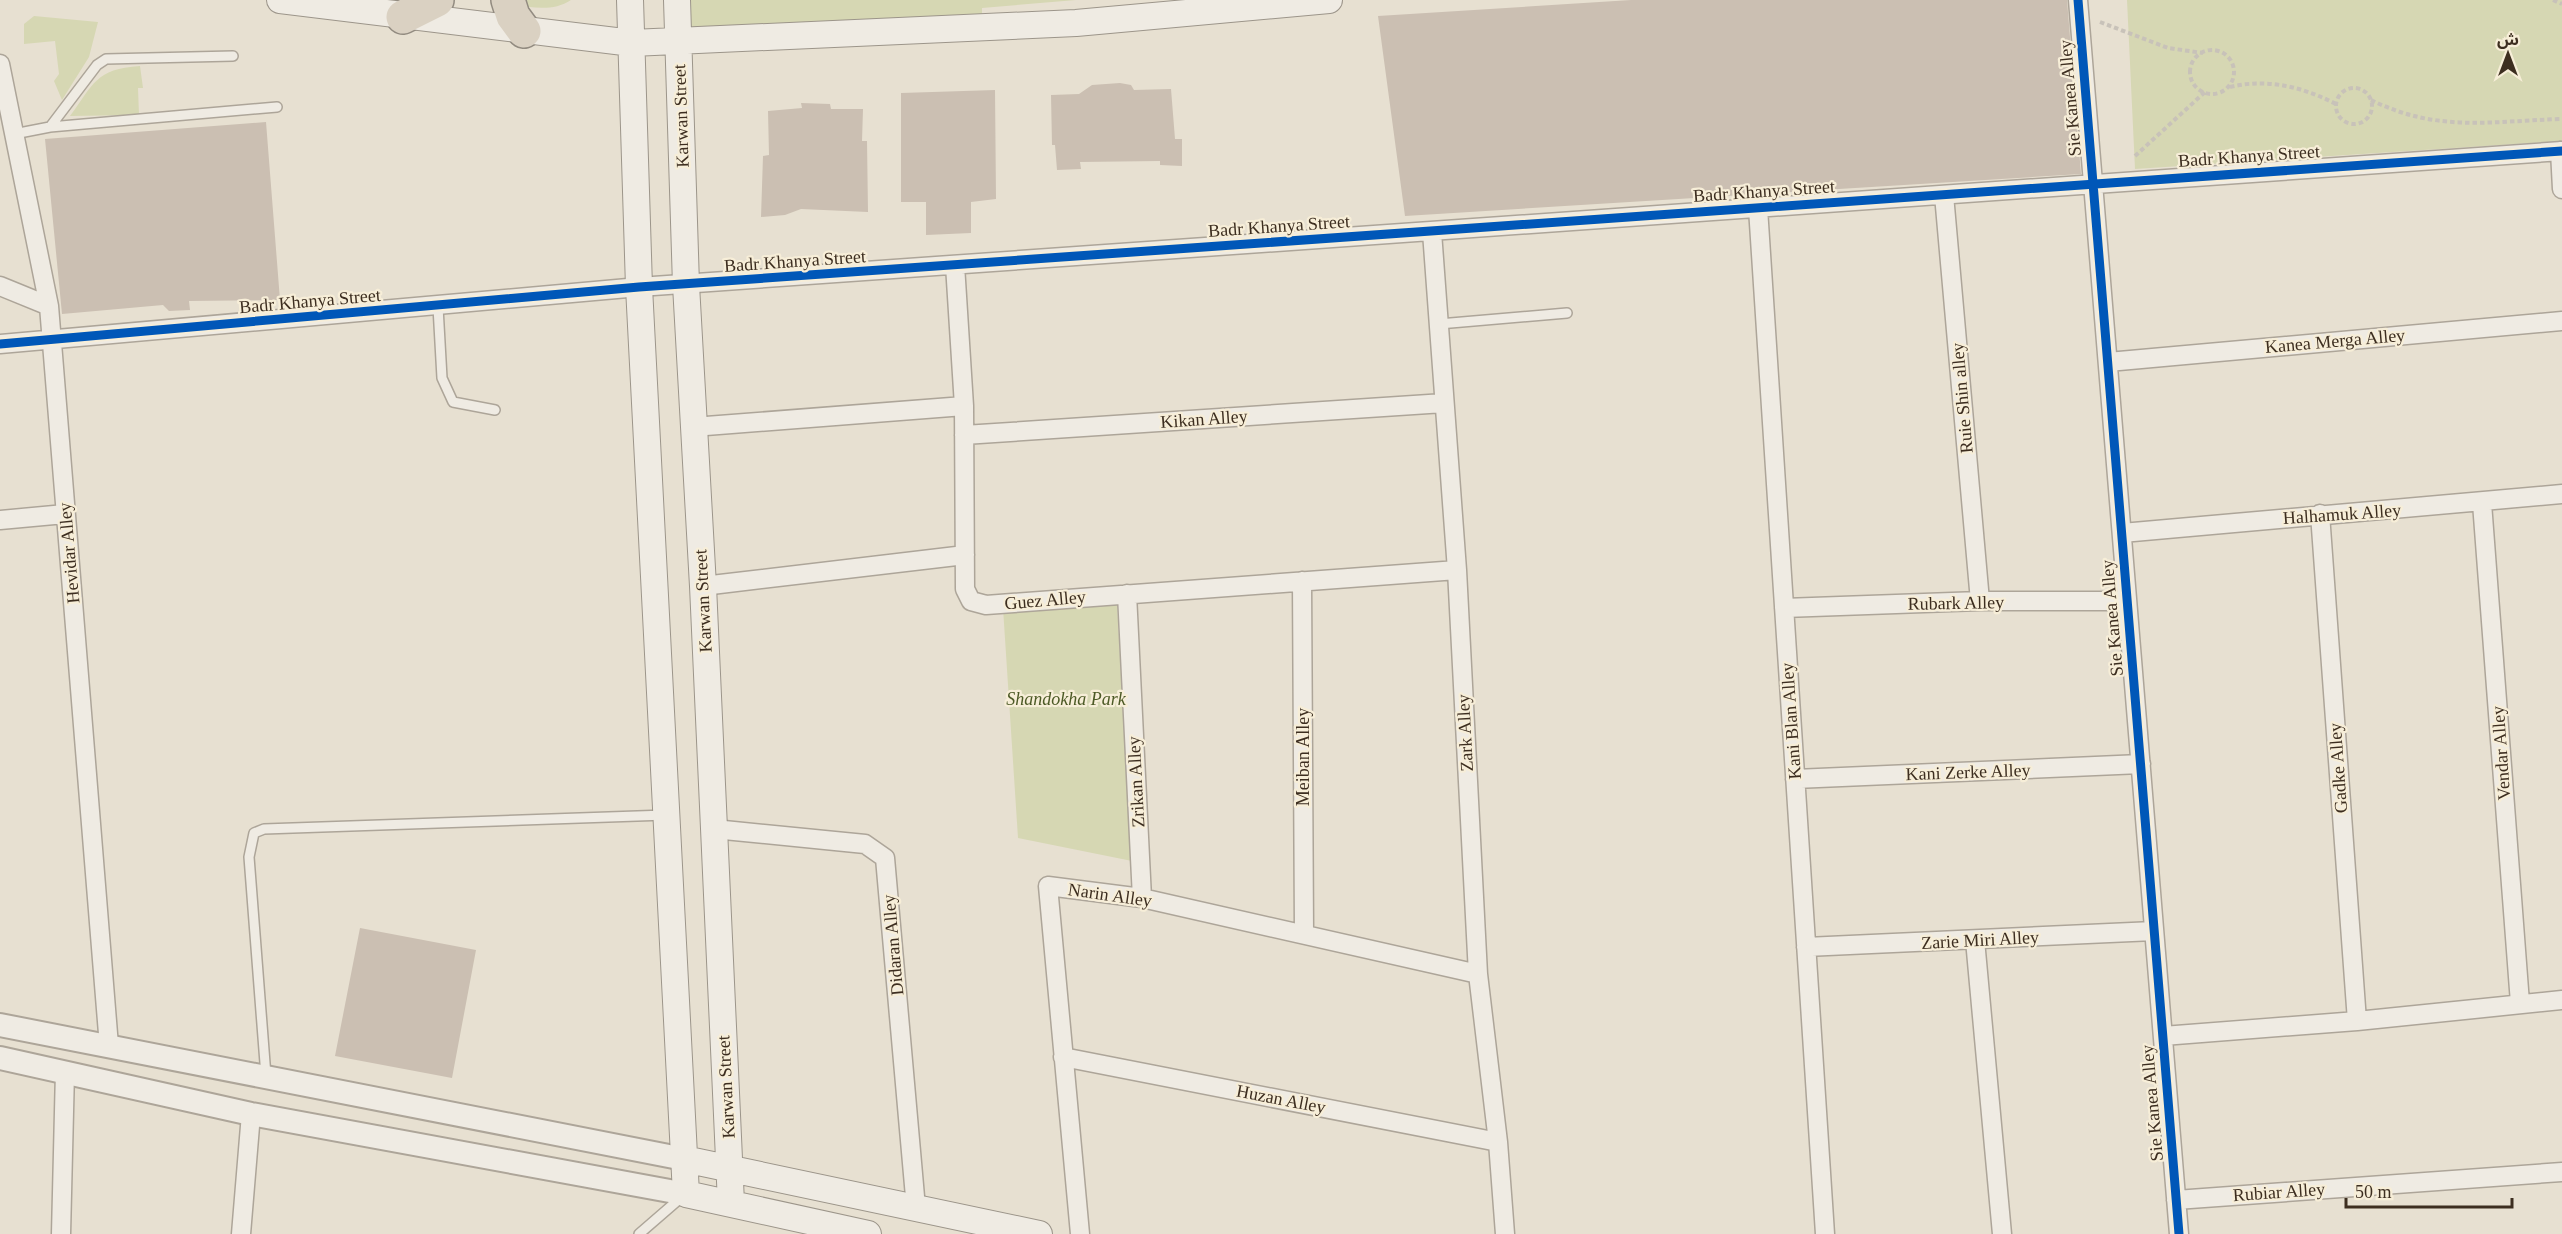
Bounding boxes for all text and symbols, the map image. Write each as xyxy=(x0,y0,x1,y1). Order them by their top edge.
north arrow xyxy=(2478,24,2538,84)
text: ش xyxy=(2497,31,2519,49)
street label: Sie Kanea Alley xyxy=(2055,39,2085,157)
street label: Karwan Street xyxy=(669,64,693,168)
street label: Badr Khanya Street xyxy=(2177,141,2321,171)
street label: Badr Khanya Street xyxy=(1692,176,1836,206)
street label: Badr Khanya Street xyxy=(1207,211,1351,241)
street label: Badr Khanya Street xyxy=(723,246,867,276)
street label: Badr Khanya Street xyxy=(238,285,382,317)
street label: Kanea Merga Alley xyxy=(2264,325,2406,357)
street label: Ruie Shin alley xyxy=(1947,342,1977,454)
street label: Kikan Alley xyxy=(1160,406,1248,432)
street label: Halhamuk Alley xyxy=(2282,500,2402,528)
street label: Hevidar Alley xyxy=(55,502,83,604)
street label: Karwan Street xyxy=(690,549,716,653)
street label: Sie Kanea Alley xyxy=(2097,559,2127,677)
street label: Guez Alley xyxy=(1004,586,1086,614)
street label: Rubark Alley xyxy=(1908,592,2004,614)
street label: Kani Blan Alley xyxy=(1777,662,1805,780)
park label: Shandokha Park xyxy=(1006,689,1127,709)
street label: Zark Alley xyxy=(1453,694,1477,772)
street label: Vendar Alley xyxy=(2488,705,2514,801)
street label: Meiban Alley xyxy=(1293,708,1313,806)
street label: Gadke Alley xyxy=(2325,722,2351,814)
street label: Zrikan Alley xyxy=(1124,736,1148,828)
street label: Kani Zerke Alley xyxy=(1905,760,2031,784)
street label: Narin Alley xyxy=(1067,879,1153,911)
street label: Didaran Alley xyxy=(879,894,907,996)
street label: Zarie Miri Alley xyxy=(1921,927,2039,953)
street label: Karwan Street xyxy=(713,1035,739,1139)
street label: Sie Kanea Alley xyxy=(2137,1044,2167,1162)
street label: Huzan Alley xyxy=(1235,1081,1327,1117)
scale bar xyxy=(2346,1171,2512,1209)
street label: Rubiar Alley xyxy=(2232,1179,2326,1205)
text: 50 m xyxy=(2355,1182,2392,1202)

